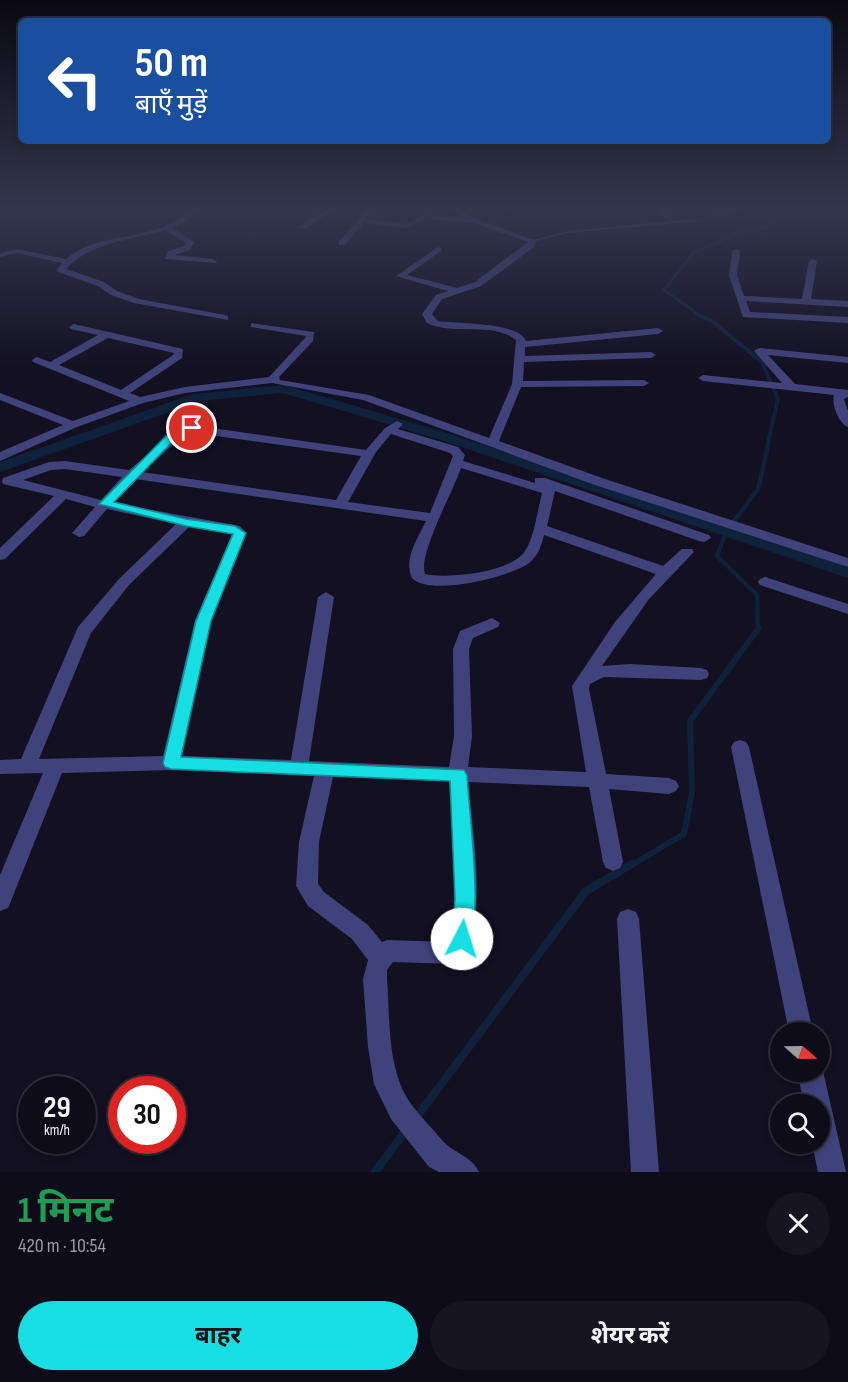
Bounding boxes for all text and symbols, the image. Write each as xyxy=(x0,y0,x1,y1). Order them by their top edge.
text: 50 m xyxy=(135,38,208,89)
icon: left xyxy=(36,42,114,120)
text: बाएँ मुड़ें xyxy=(135,89,207,121)
pin xyxy=(166,402,217,453)
icon: arrive xyxy=(175,411,208,444)
position arrow xyxy=(430,907,494,971)
north arrow xyxy=(770,1022,830,1082)
map controls xyxy=(770,1022,830,1154)
speed limit sign: 30 xyxy=(108,1076,186,1154)
text: 29 xyxy=(43,1090,71,1126)
button: search xyxy=(770,1094,830,1154)
text: km/h xyxy=(44,1121,70,1140)
text: 1 मिनट xyxy=(18,1190,113,1233)
button: close xyxy=(767,1192,830,1255)
text: 420 m · 10:54 xyxy=(18,1234,106,1258)
button: बाहर xyxy=(18,1301,418,1370)
button: शेयर करें xyxy=(430,1301,830,1370)

